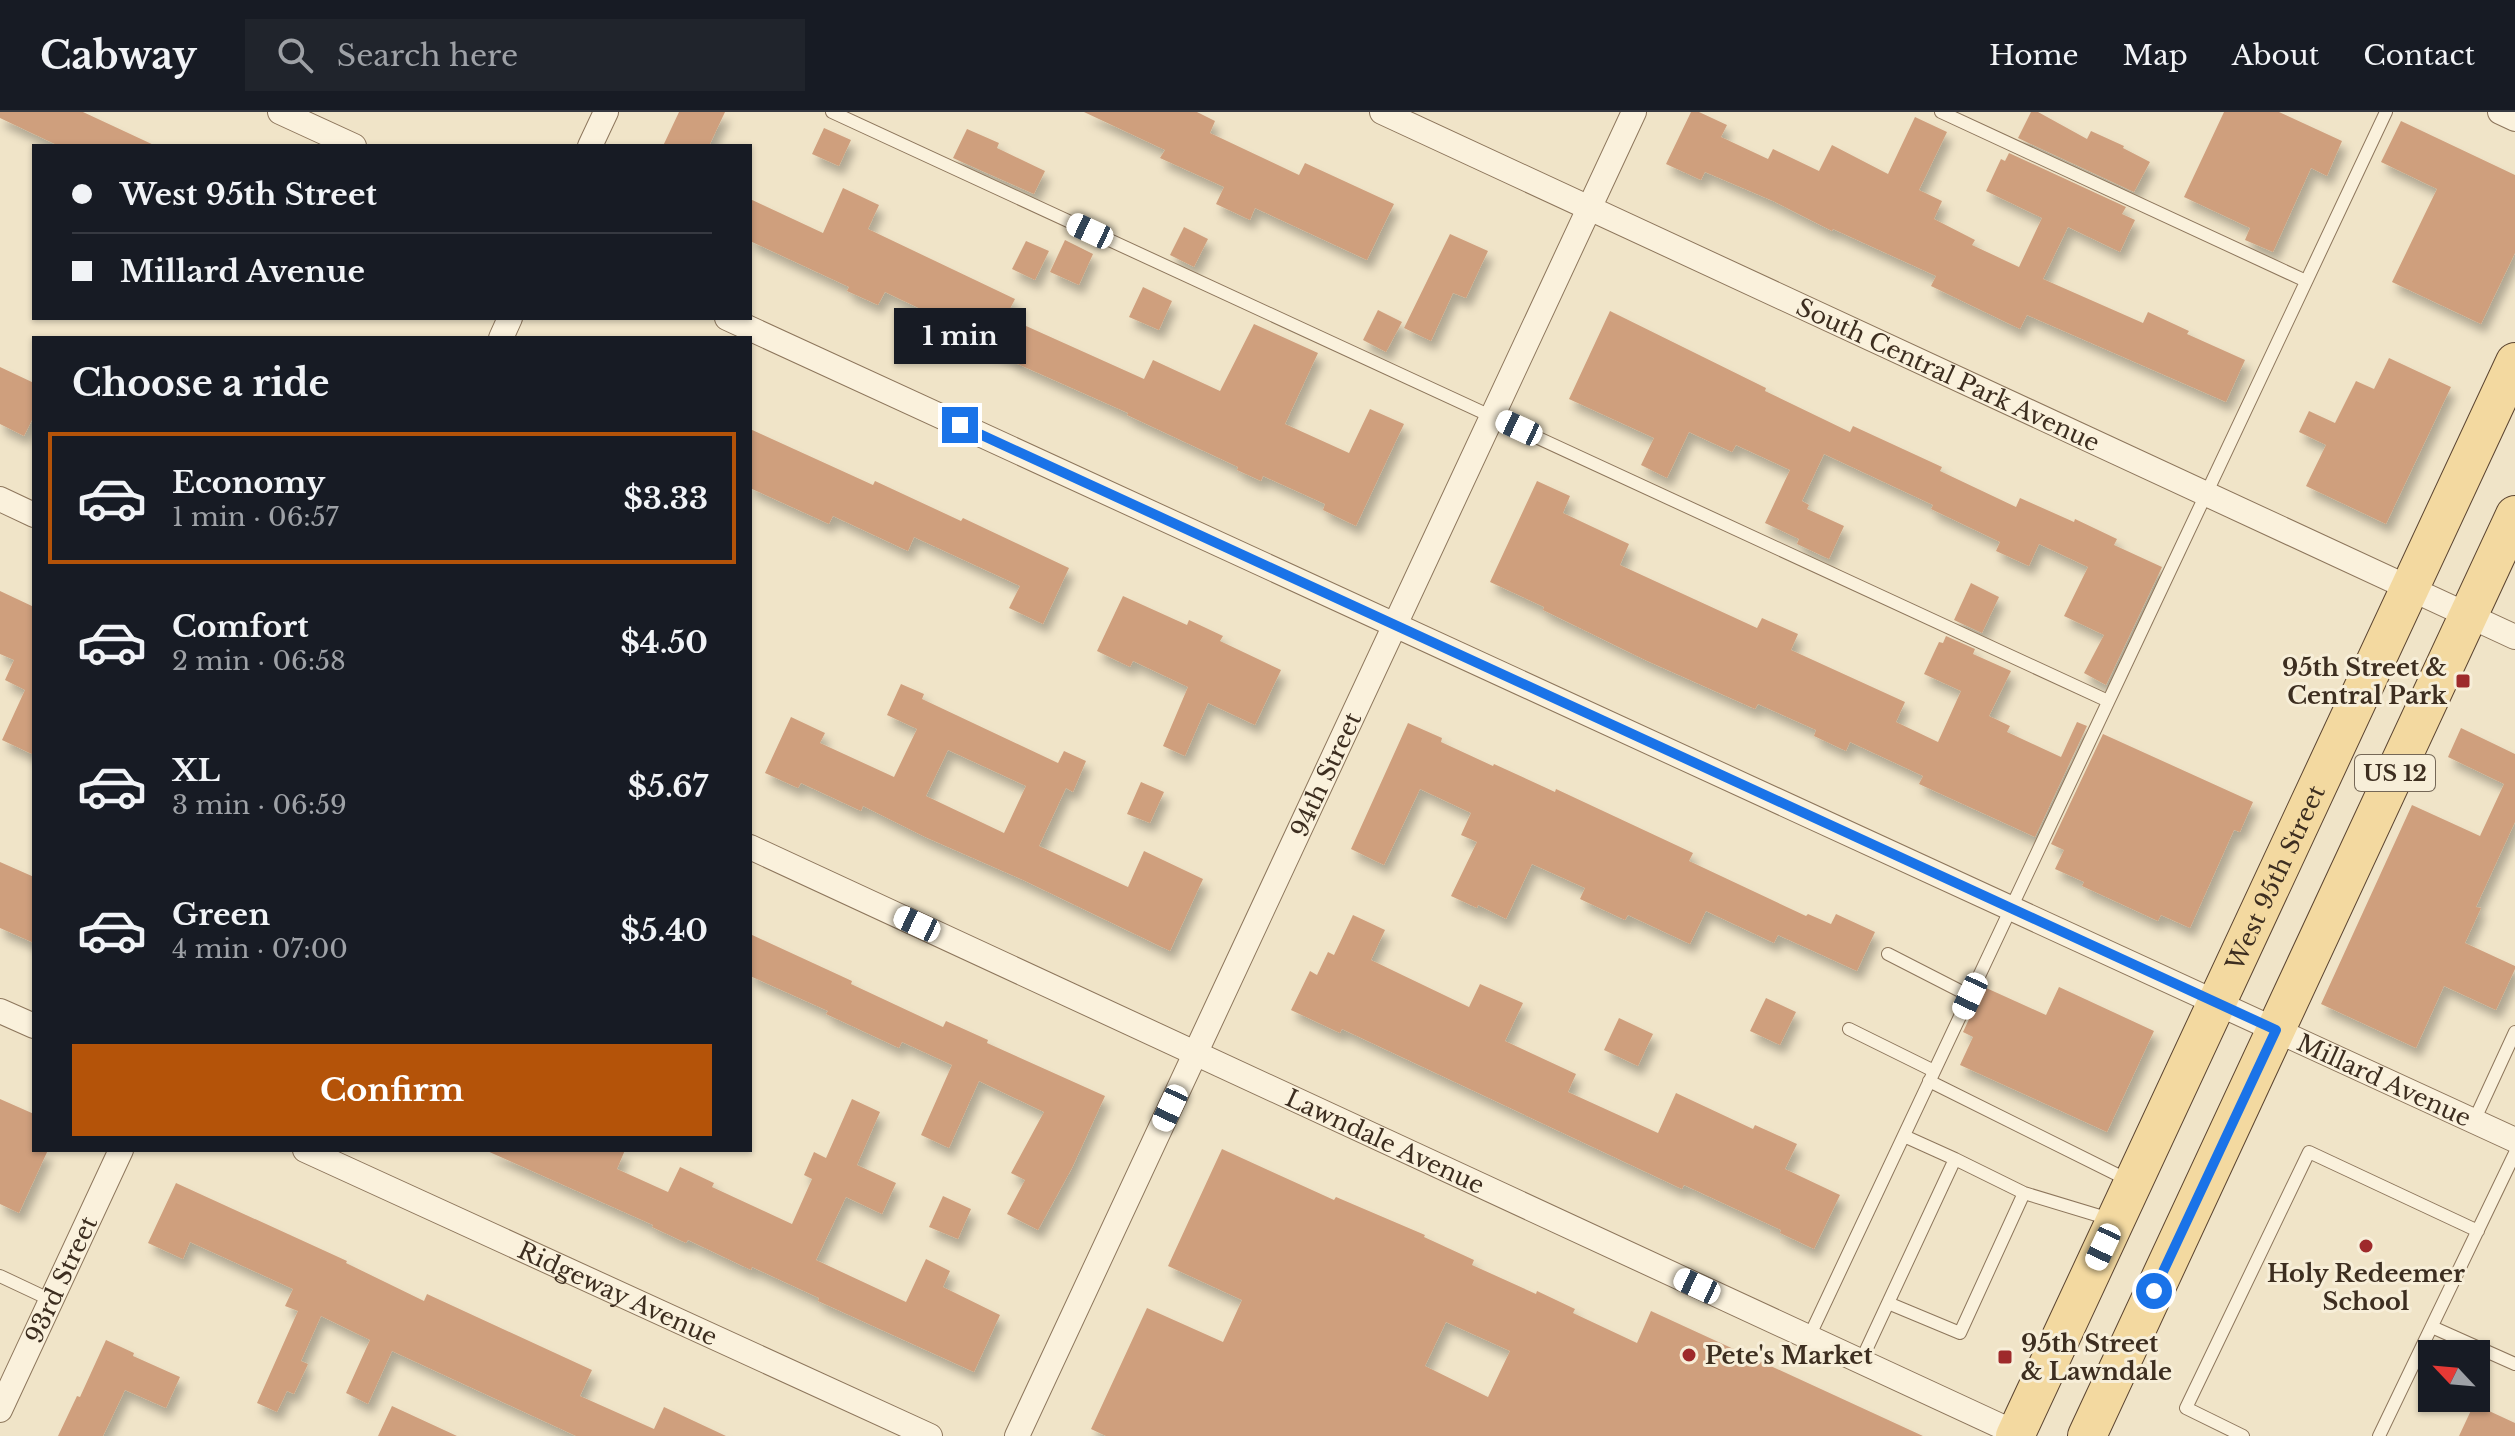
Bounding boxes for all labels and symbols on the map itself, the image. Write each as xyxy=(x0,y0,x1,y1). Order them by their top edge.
car xyxy=(1063,210,1117,252)
street label: South Central Park Avenue xyxy=(1792,292,2104,457)
callout: 1 min xyxy=(894,309,1026,365)
route end xyxy=(942,407,978,443)
car xyxy=(1492,407,1546,449)
place label: 95th Street & Central Park xyxy=(2282,653,2448,710)
marker: 95th Street & Central Park xyxy=(2454,672,2472,690)
street label: 94th Street xyxy=(1284,707,1367,841)
road number: US 12 xyxy=(2355,755,2435,791)
street label: West 95th Street xyxy=(2219,780,2331,976)
car xyxy=(890,903,944,945)
car xyxy=(1949,969,1991,1023)
street label: Millard Avenue xyxy=(2293,1027,2476,1132)
car xyxy=(1149,1081,1191,1135)
street label: Lawndale Avenue xyxy=(1281,1083,1489,1200)
street label: 93rd Street xyxy=(19,1211,103,1348)
car xyxy=(2082,1220,2124,1274)
street label: Ridgeway Avenue xyxy=(514,1235,722,1351)
marker: Holy Redeemer School xyxy=(2357,1237,2375,1255)
place label: Holy Redeemer School xyxy=(2267,1259,2465,1316)
car xyxy=(1670,1265,1724,1307)
route start xyxy=(2136,1273,2172,1309)
place label: 95th Street & Lawndale xyxy=(2021,1329,2172,1386)
north arrow xyxy=(2418,1340,2490,1412)
place label: Pete's Market xyxy=(1705,1341,1873,1370)
marker: Pete's Market xyxy=(1680,1346,1698,1364)
marker: 95th Street & Lawndale xyxy=(1996,1348,2014,1366)

